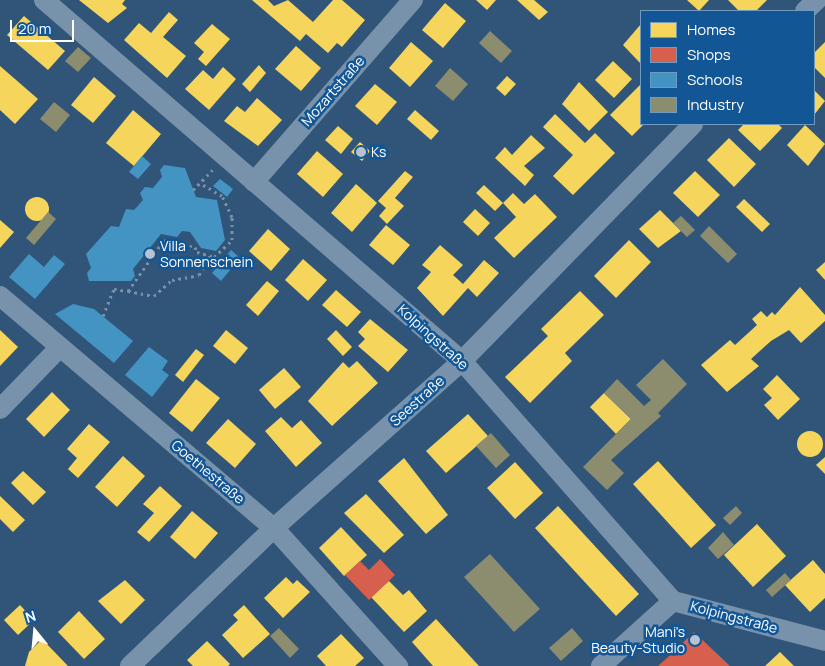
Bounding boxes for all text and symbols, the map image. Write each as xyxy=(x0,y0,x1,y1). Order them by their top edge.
scale bar xyxy=(12,10,76,42)
legend xyxy=(640,10,815,125)
text: 20 m xyxy=(18,18,51,39)
text: Homes xyxy=(687,19,735,40)
text: Shops xyxy=(687,44,731,65)
street label: Mozartstraße xyxy=(298,53,368,129)
text: Schools xyxy=(687,69,743,90)
text: Industry xyxy=(687,94,744,115)
place label: Ks xyxy=(371,144,386,160)
marker: Ks xyxy=(355,146,367,158)
place label: Villa Sonnenschein xyxy=(160,238,253,270)
marker: Villa Sonnenschein xyxy=(144,248,156,260)
street label: Kolpingstraße xyxy=(394,301,472,373)
street label: Seestraße xyxy=(386,372,448,430)
street label: Goethestraße xyxy=(168,436,248,508)
street label: Kolpingstraße xyxy=(689,597,779,637)
north arrow xyxy=(10,606,60,656)
text: N xyxy=(23,606,38,627)
place label: Mani's Beauty-Studio xyxy=(591,624,685,656)
marker: Mani's Beauty-Studio xyxy=(689,634,701,646)

